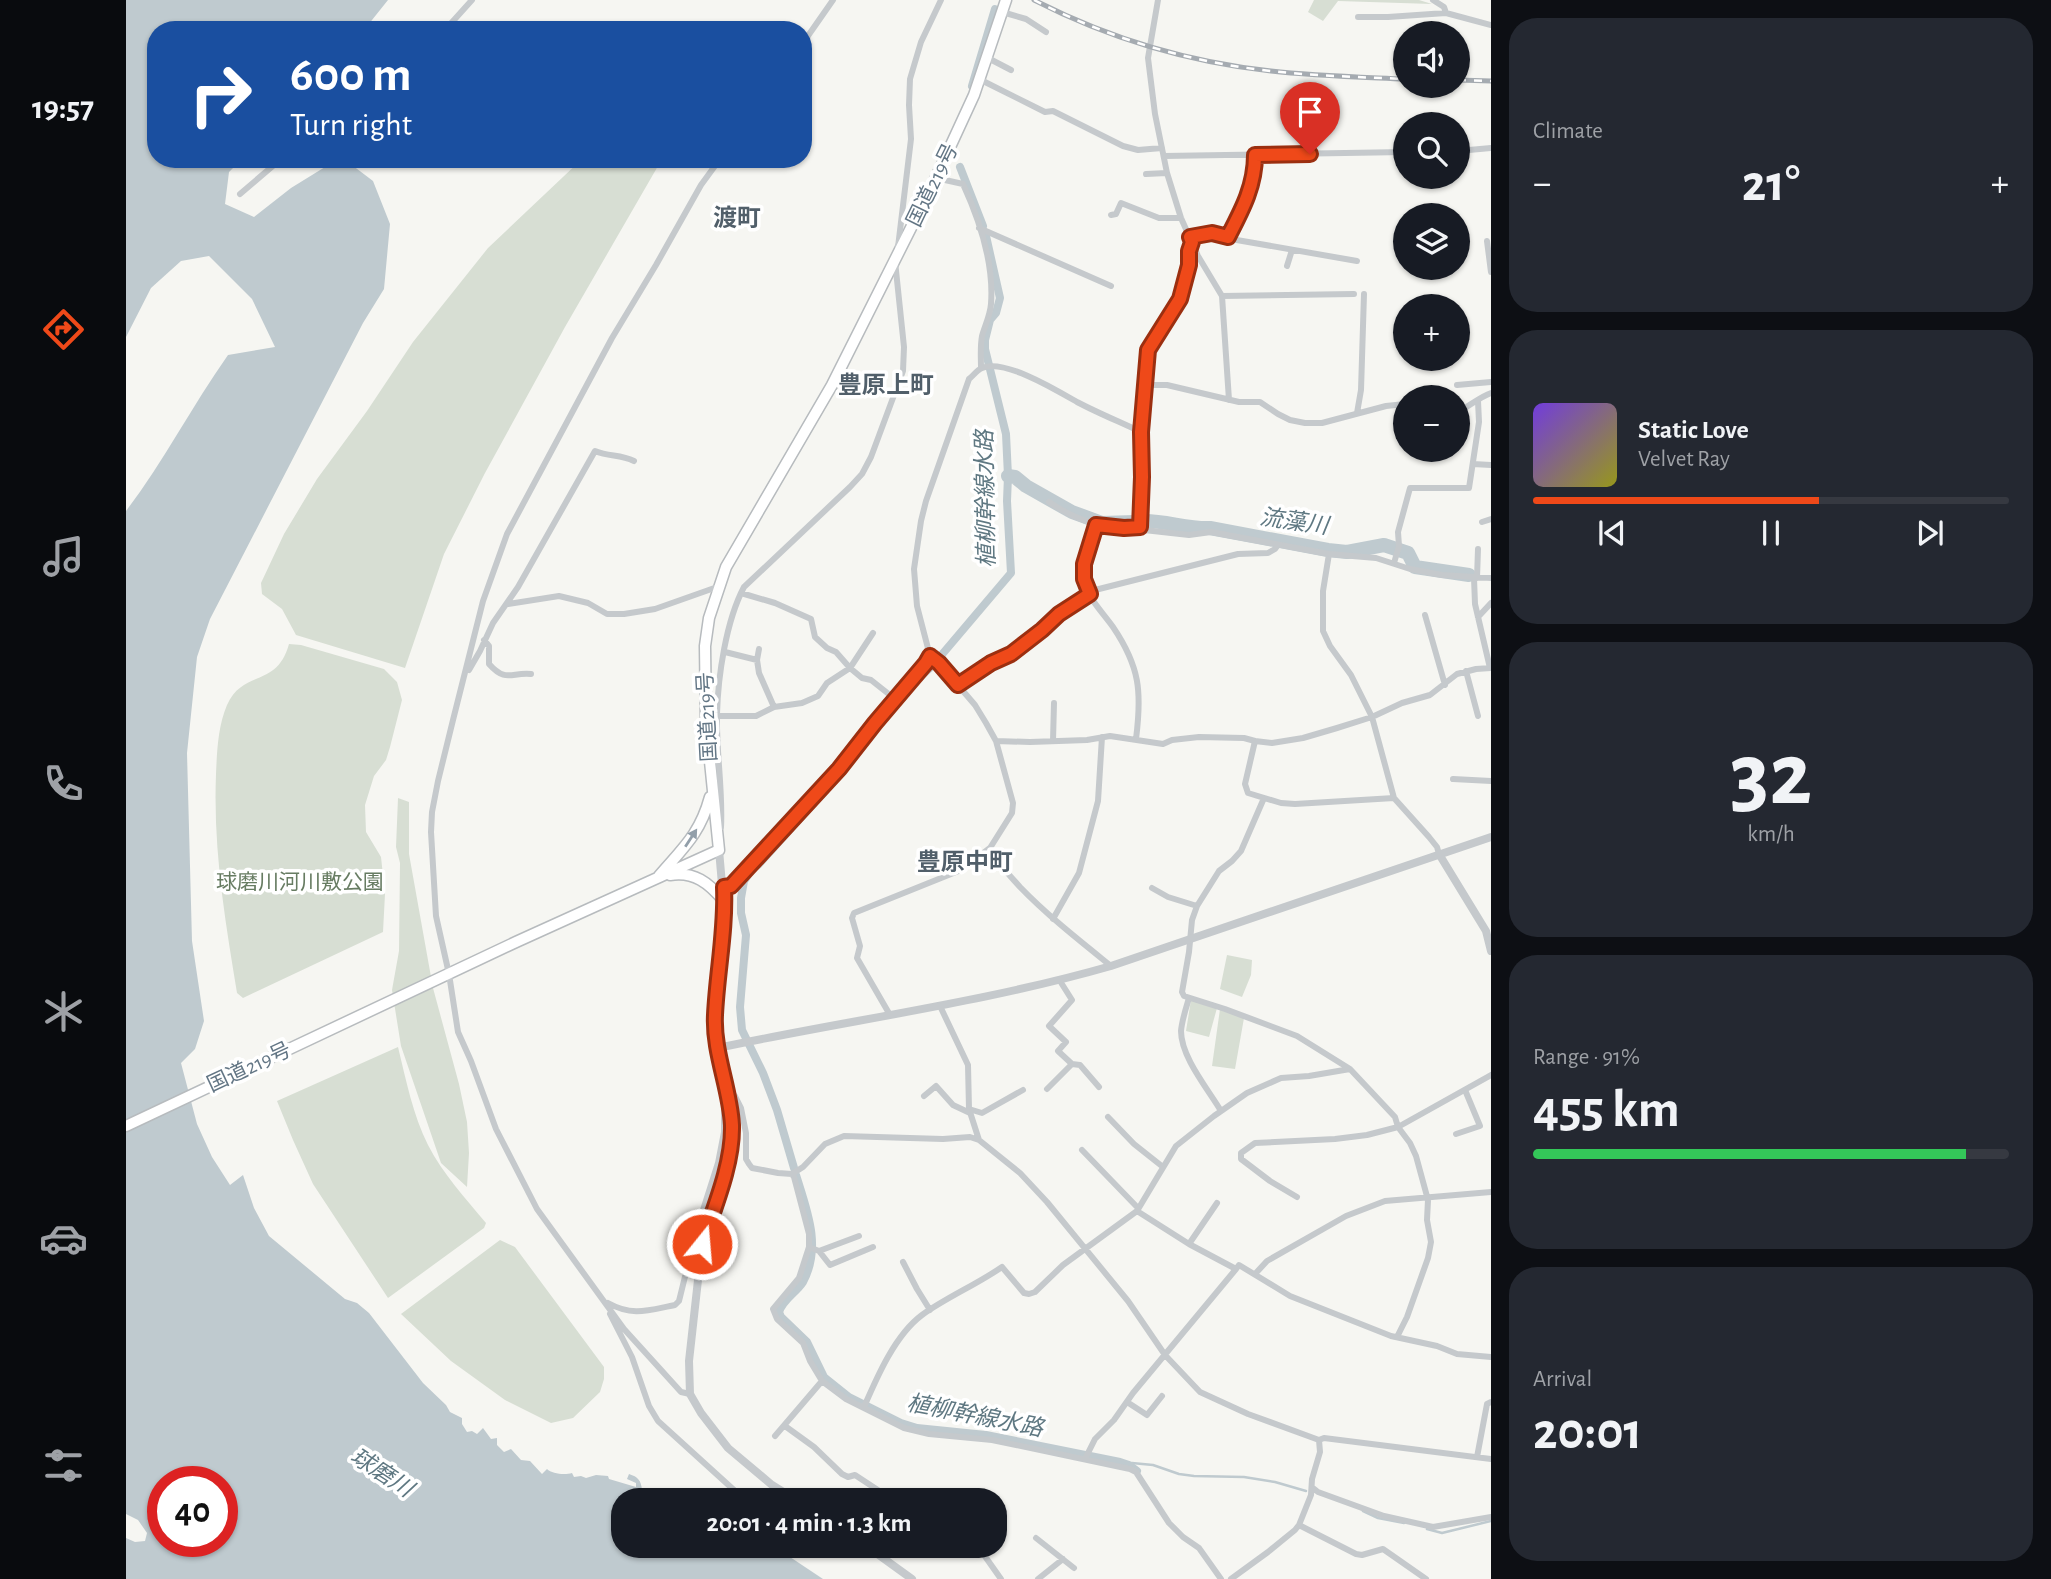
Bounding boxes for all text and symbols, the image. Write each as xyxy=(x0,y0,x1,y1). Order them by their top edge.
map controls xyxy=(1393,21,1470,462)
button: sound xyxy=(1393,21,1470,98)
icon: right xyxy=(175,49,266,140)
text: 600 m xyxy=(290,51,412,100)
pin xyxy=(1280,82,1340,154)
text: 19:57 xyxy=(32,92,94,124)
icon: arrive xyxy=(1291,93,1329,131)
text: Turn right xyxy=(290,109,412,141)
button: search xyxy=(1393,112,1470,189)
text: Climate xyxy=(1533,120,1603,143)
street label: 国道219号 xyxy=(902,140,962,230)
text: 21° xyxy=(1742,158,1800,210)
text: − xyxy=(1533,165,1551,203)
text: + xyxy=(1991,165,2009,203)
button: layers xyxy=(1393,203,1470,280)
district label: 渡町 xyxy=(713,205,761,231)
button: + xyxy=(1393,294,1470,371)
icon: directions xyxy=(39,305,88,354)
district label: 豊原上町 xyxy=(838,372,934,398)
button: − xyxy=(1393,385,1470,462)
text: Static Love xyxy=(1638,417,1749,443)
water label: 植柳幹線水路 xyxy=(972,428,999,568)
text: Velvet Ray xyxy=(1638,448,1730,471)
water label: 流藻川 xyxy=(1258,504,1333,539)
icon: previous xyxy=(1593,514,1631,552)
icon: pause xyxy=(1752,514,1790,552)
icon: next xyxy=(1911,514,1949,552)
icon: music xyxy=(39,532,88,581)
street label: 国道219号 xyxy=(694,672,720,762)
text: 32 xyxy=(1730,730,1812,821)
icon: phone xyxy=(39,759,88,808)
text: km/h xyxy=(1747,823,1795,846)
one-way arrow xyxy=(684,829,698,847)
district label: 豊原中町 xyxy=(917,849,1013,875)
park label: 球磨川河川敷公園 xyxy=(216,871,384,893)
icon: climate xyxy=(39,987,88,1036)
street label: 国道219号 xyxy=(204,1038,294,1096)
text: Range · 91% xyxy=(1533,1046,1640,1069)
text: 455 km xyxy=(1533,1084,1680,1136)
position arrow xyxy=(665,1207,739,1281)
icon: car xyxy=(39,1214,88,1263)
text: Arrival xyxy=(1533,1368,1592,1391)
water label: 植柳幹線水路 xyxy=(905,1390,1047,1441)
text: 20:01 xyxy=(1533,1406,1642,1458)
icon: filters xyxy=(39,1441,88,1490)
water label: 球磨川 xyxy=(346,1443,420,1503)
speed limit sign: 40 xyxy=(147,1466,238,1557)
text: 20:01 · 4 min · 1.3 km xyxy=(706,1510,912,1536)

